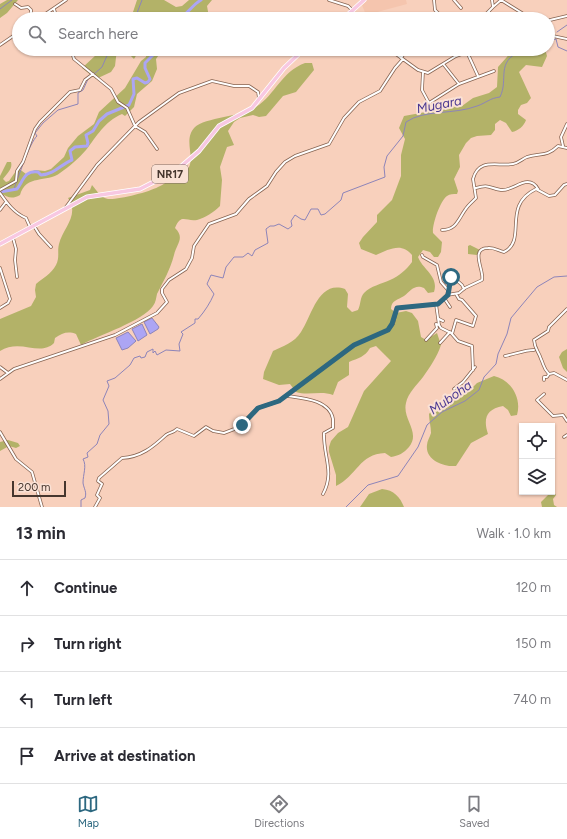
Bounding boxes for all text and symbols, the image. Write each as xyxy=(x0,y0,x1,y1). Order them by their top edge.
search box xyxy=(12,12,555,56)
icon: search xyxy=(26,23,48,45)
text: Search here xyxy=(58,25,138,43)
water label: Mugara xyxy=(415,93,463,116)
road number: NR17 xyxy=(152,165,188,183)
route start xyxy=(442,268,460,286)
water label: Muboha xyxy=(426,377,475,417)
route end xyxy=(233,416,251,434)
map controls xyxy=(519,423,555,495)
button: locate xyxy=(519,423,555,459)
button: layers xyxy=(519,459,555,495)
scale bar xyxy=(12,479,66,498)
text: 200 m xyxy=(18,481,50,494)
text: 13 min xyxy=(16,523,66,543)
text: Walk · 1.0 km xyxy=(477,526,551,541)
icon: ahead xyxy=(16,577,38,599)
text: Continue xyxy=(54,579,117,597)
text: 120 m xyxy=(516,580,551,595)
icon: right xyxy=(16,633,38,655)
text: Turn right xyxy=(54,635,122,653)
text: 150 m xyxy=(516,636,551,651)
icon: left xyxy=(16,689,38,711)
text: Turn left xyxy=(54,691,112,709)
text: 740 m xyxy=(513,692,551,707)
icon: arrive xyxy=(16,745,38,767)
text: Arrive at destination xyxy=(54,747,195,765)
tab: Map xyxy=(77,793,99,830)
tab: Directions xyxy=(254,793,304,830)
tab: Saved xyxy=(459,793,490,830)

